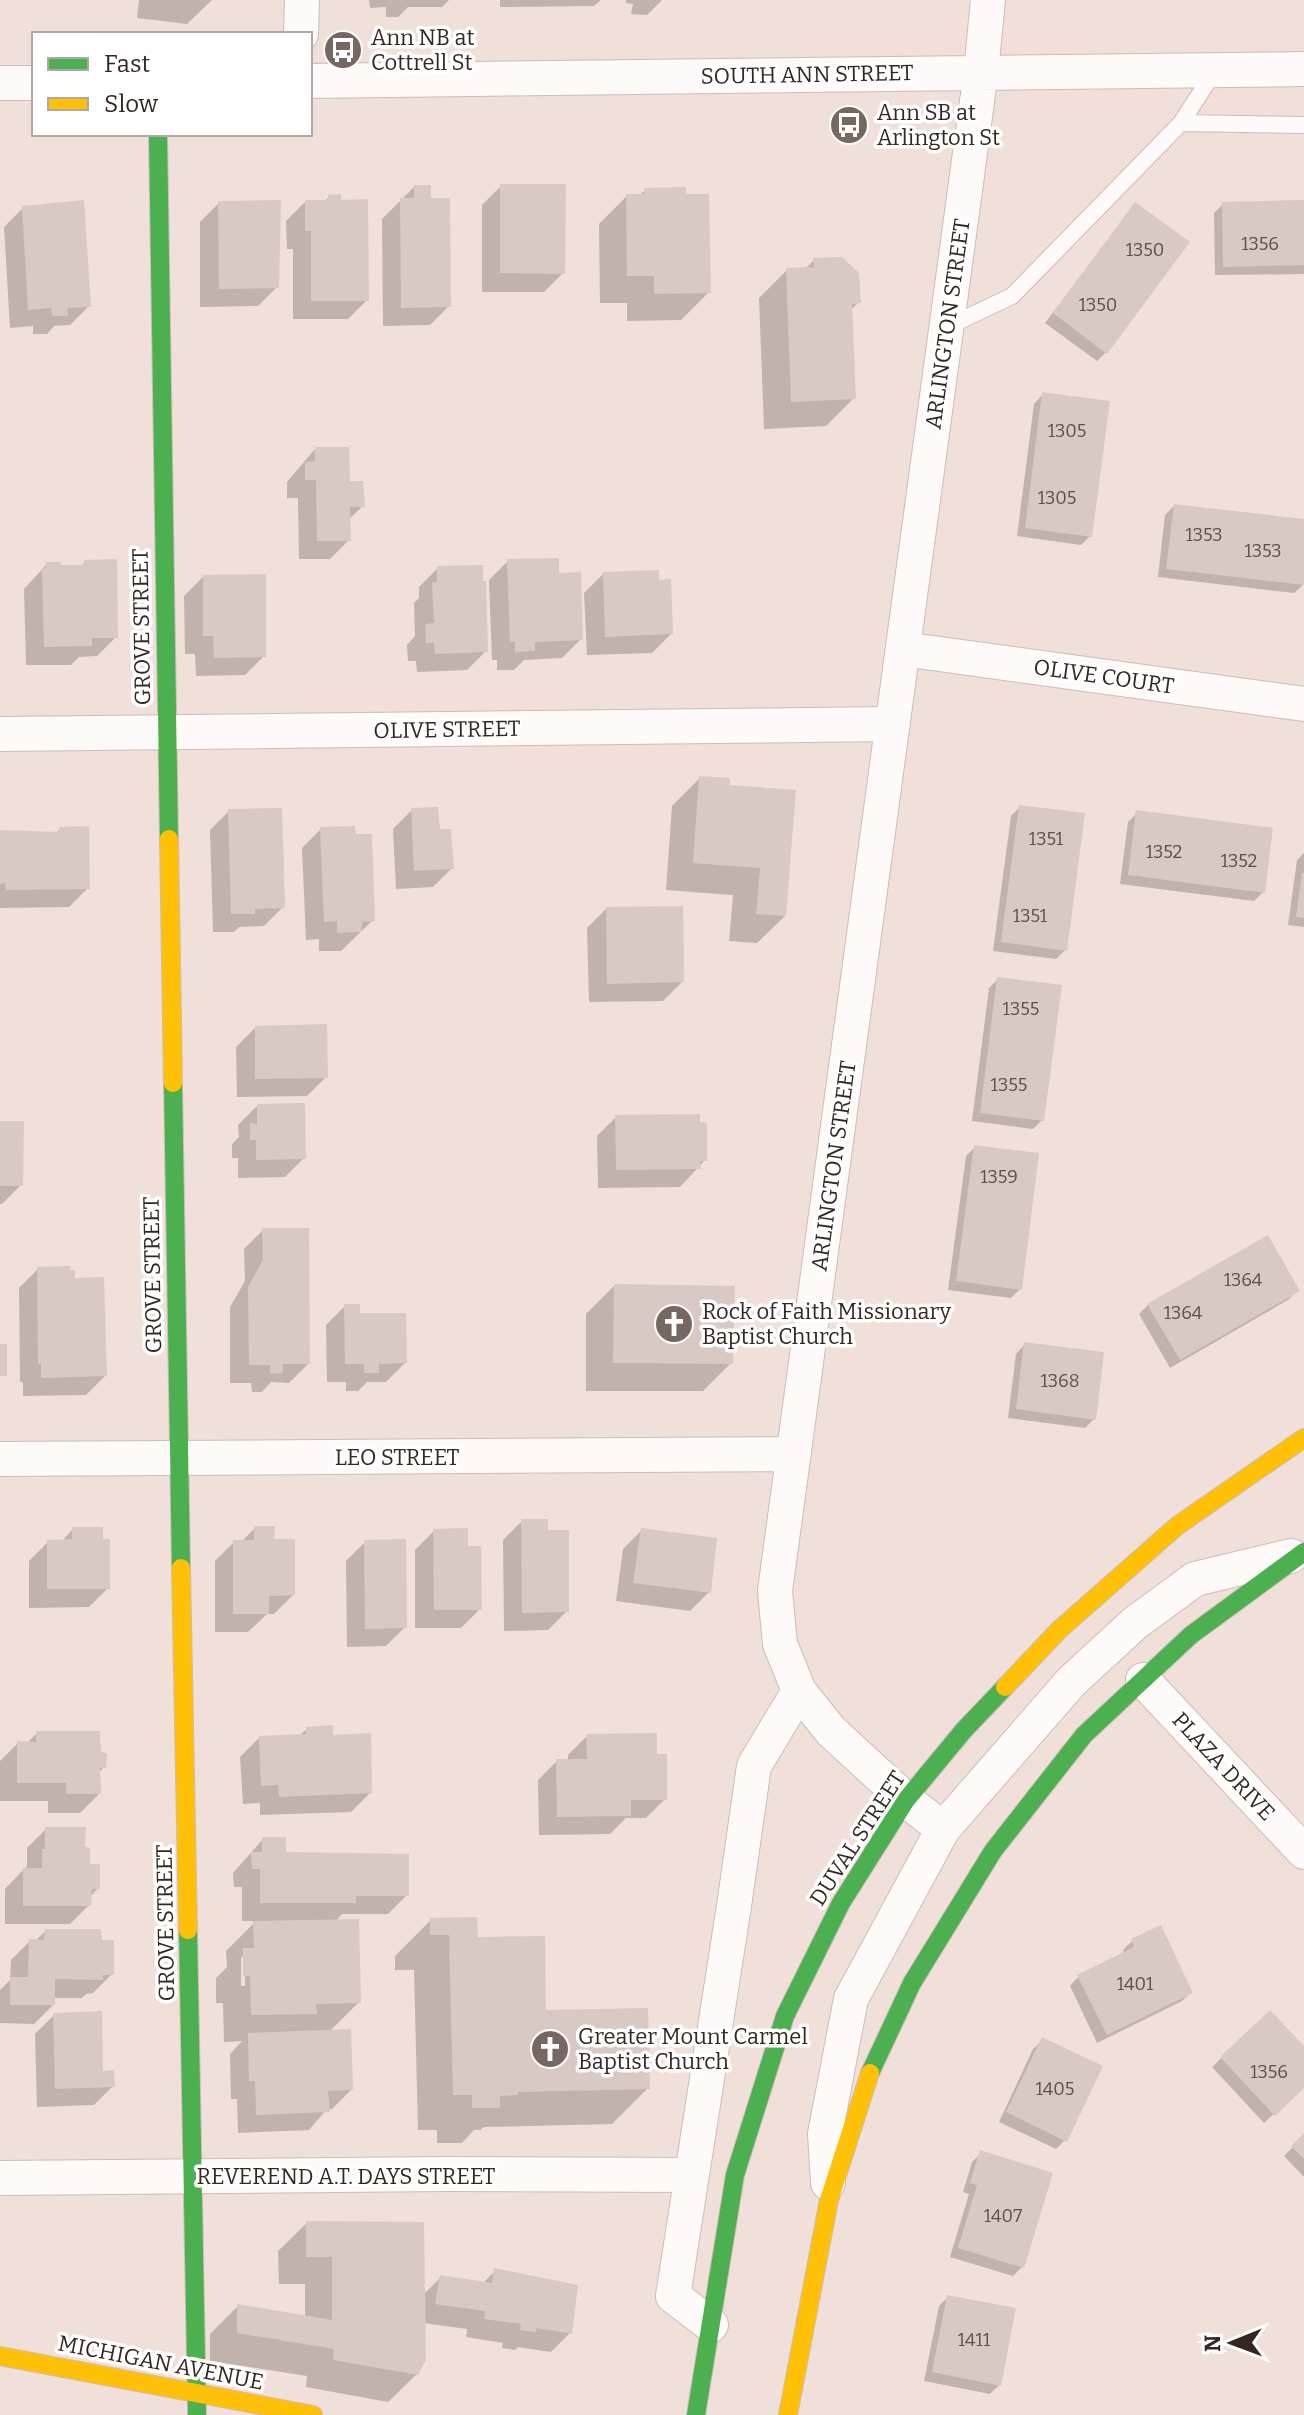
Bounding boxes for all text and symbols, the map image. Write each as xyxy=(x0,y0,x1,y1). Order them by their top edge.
place label: Ann NB at Cottrell St xyxy=(371,24,474,76)
bus stop icon: Ann NB at Cottrell St xyxy=(322,29,364,71)
legend xyxy=(32,32,312,136)
text: Fast xyxy=(104,50,150,78)
street label: SOUTH ANN STREET xyxy=(700,59,914,90)
text: Slow xyxy=(104,90,159,118)
place label: Ann SB at Arlington St xyxy=(877,99,1000,151)
bus stop icon: Ann SB at Arlington St xyxy=(828,104,870,146)
street label: ARLINGTON STREET xyxy=(919,217,976,431)
house number: 1356 xyxy=(1241,233,1279,255)
house number: 1350 xyxy=(1126,239,1164,261)
house number: 1350 xyxy=(1079,294,1117,316)
house number: 1305 xyxy=(1048,420,1086,442)
house number: 1305 xyxy=(1038,487,1076,509)
house number: 1353 xyxy=(1185,524,1223,546)
house number: 1353 xyxy=(1244,540,1282,562)
street label: GROVE STREET xyxy=(127,548,156,706)
street label: OLIVE COURT xyxy=(1032,653,1176,700)
street label: OLIVE STREET xyxy=(373,715,521,744)
house number: 1351 xyxy=(1029,828,1064,850)
house number: 1352 xyxy=(1146,841,1182,863)
house number: 1352 xyxy=(1221,850,1257,872)
house number: 1351 xyxy=(1013,905,1048,927)
house number: 1355 xyxy=(1003,998,1039,1020)
street label: ARLINGTON STREET xyxy=(805,1059,862,1273)
house number: 1355 xyxy=(991,1074,1027,1096)
house number: 1359 xyxy=(980,1166,1018,1188)
street label: GROVE STREET xyxy=(138,1196,167,1354)
house number: 1364 xyxy=(1224,1269,1263,1291)
place label: Rock of Faith Missionary Baptist Church xyxy=(702,1298,952,1350)
house number: 1364 xyxy=(1164,1302,1203,1324)
church icon: Rock of Faith Missionary Baptist Church xyxy=(653,1303,695,1345)
house number: 1368 xyxy=(1041,1370,1079,1392)
street label: LEO STREET xyxy=(335,1444,459,1471)
street label: PLAZA DRIVE xyxy=(1167,1706,1281,1826)
street label: DUVAL STREET xyxy=(804,1766,911,1911)
street label: GROVE STREET xyxy=(151,1844,180,2002)
house number: 1401 xyxy=(1117,1973,1154,1995)
place label: Greater Mount Carmel Baptist Church xyxy=(578,2023,808,2075)
church icon: Greater Mount Carmel Baptist Church xyxy=(529,2028,571,2070)
house number: 1356 xyxy=(1250,2061,1288,2083)
house number: 1405 xyxy=(1036,2078,1074,2100)
street label: REVEREND A.T. DAYS STREET xyxy=(197,2163,496,2190)
house number: 1407 xyxy=(984,2205,1022,2227)
north arrow xyxy=(1192,2303,1272,2383)
street label: MICHIGAN AVENUE xyxy=(56,2329,266,2396)
house number: 1411 xyxy=(958,2329,991,2351)
text: N xyxy=(1199,2335,1226,2352)

